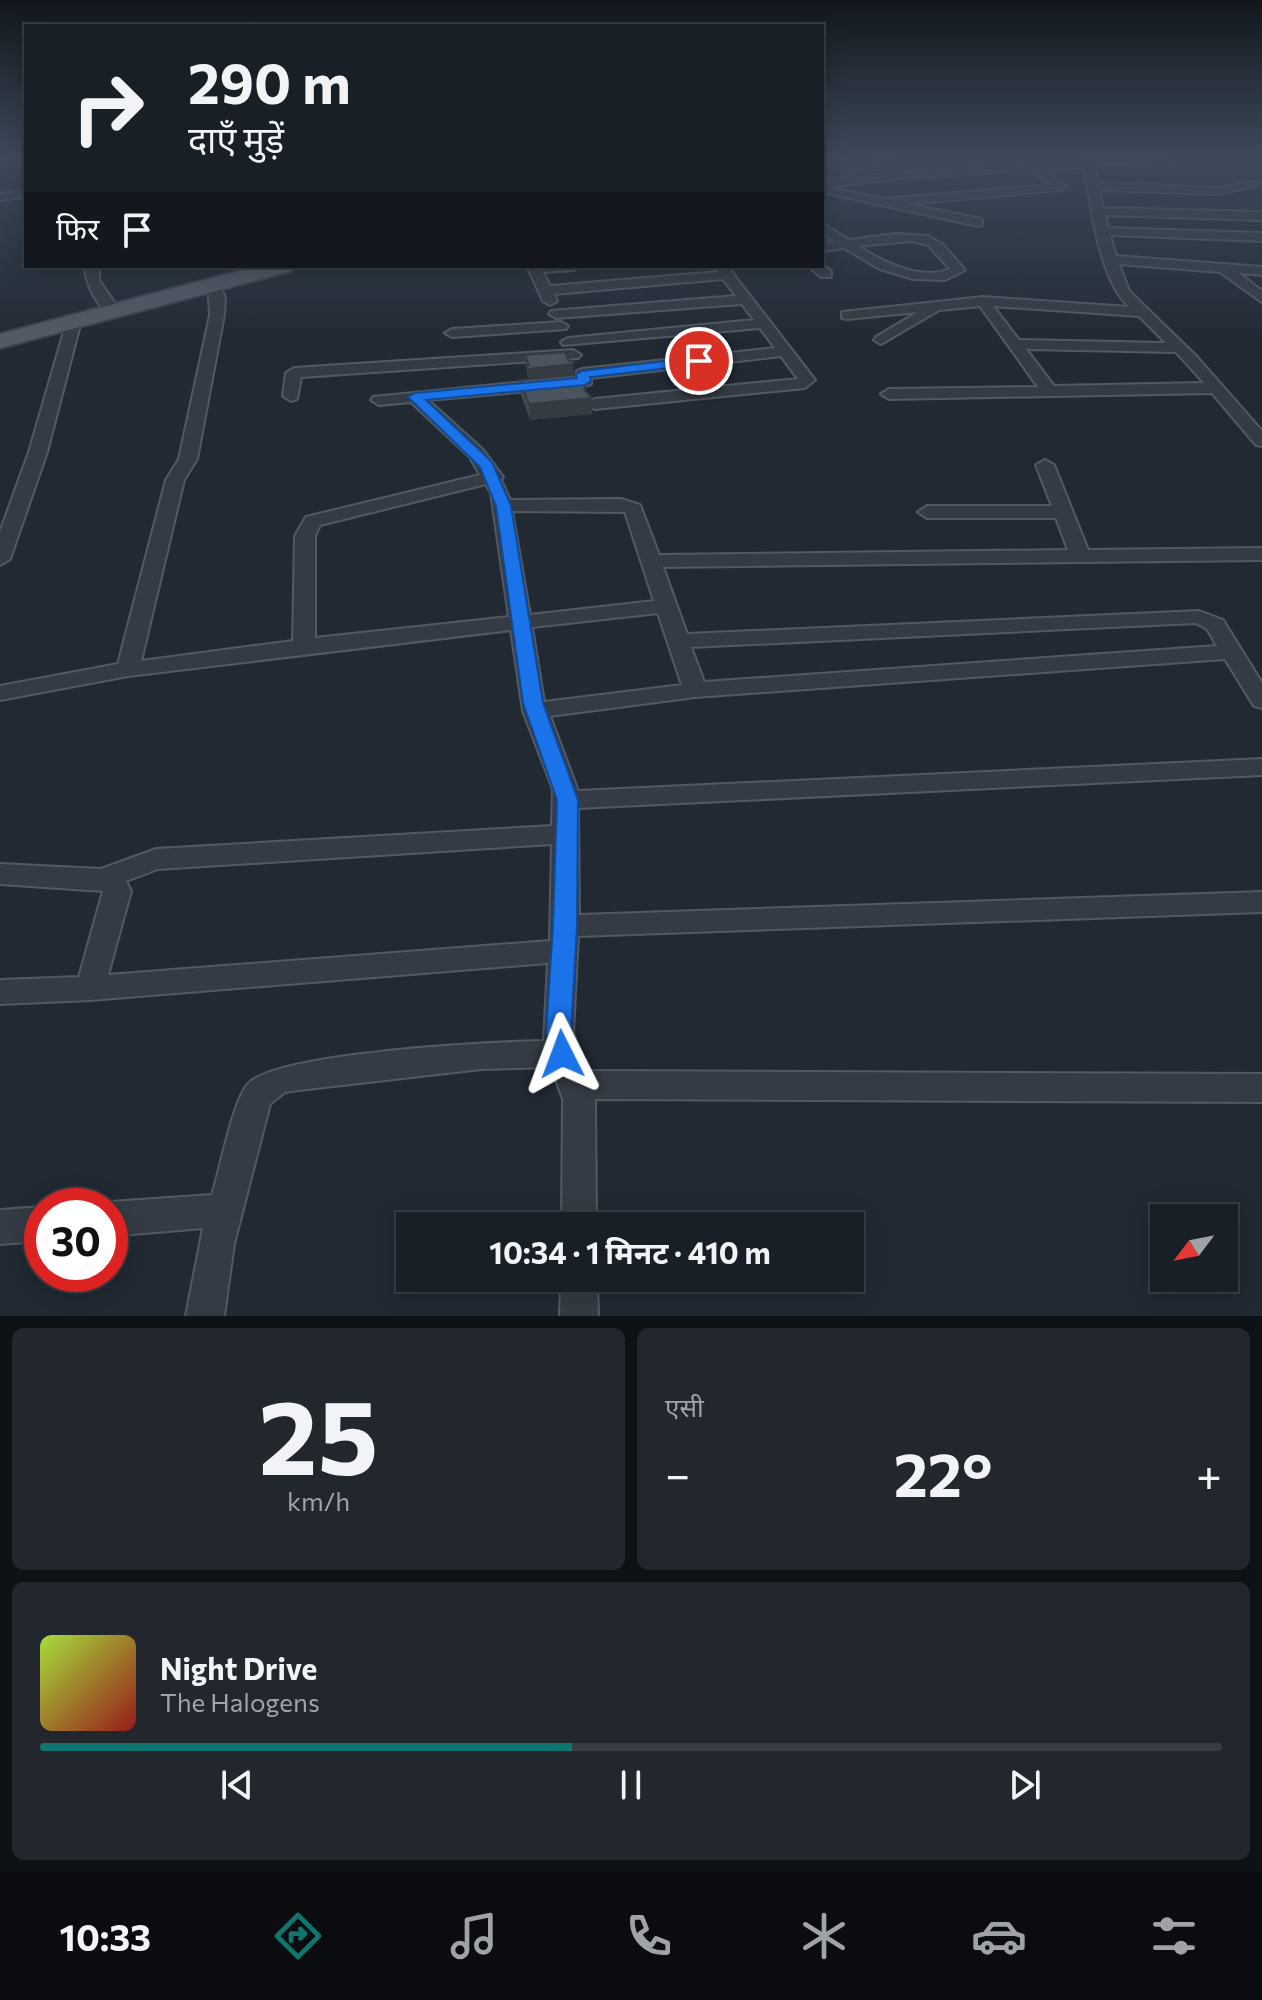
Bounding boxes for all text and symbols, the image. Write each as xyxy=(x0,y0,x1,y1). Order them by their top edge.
text: 290 m xyxy=(188,47,351,116)
icon: right xyxy=(56,56,160,160)
text: दाएँ मुड़ें xyxy=(188,116,284,160)
icon: arrive xyxy=(115,208,159,252)
text: फिर xyxy=(56,209,99,246)
pin xyxy=(665,327,733,395)
icon: arrive xyxy=(677,339,721,383)
position arrow xyxy=(520,1012,604,1096)
speed limit sign: 30 xyxy=(24,1188,128,1292)
north arrow xyxy=(1150,1204,1238,1292)
map controls xyxy=(1150,1204,1238,1292)
text: 10:34 · 1 मिनट · 410 m xyxy=(489,1233,771,1270)
text: 25 xyxy=(259,1369,378,1496)
text: एसी xyxy=(665,1391,704,1422)
text: 22° xyxy=(894,1436,992,1509)
text: − xyxy=(665,1446,690,1500)
text: + xyxy=(1196,1446,1222,1500)
text: km/h xyxy=(287,1485,350,1516)
text: Night Drive xyxy=(160,1649,317,1686)
text: The Halogens xyxy=(160,1686,320,1717)
icon: previous xyxy=(215,1763,259,1807)
icon: pause xyxy=(609,1763,653,1807)
icon: next xyxy=(1003,1763,1047,1807)
icon: directions xyxy=(270,1908,326,1964)
icon: music xyxy=(446,1908,502,1964)
icon: phone xyxy=(621,1908,677,1964)
icon: climate xyxy=(796,1908,852,1964)
icon: car xyxy=(971,1908,1027,1964)
icon: filters xyxy=(1146,1908,1202,1964)
text: 10:33 xyxy=(60,1914,151,1958)

